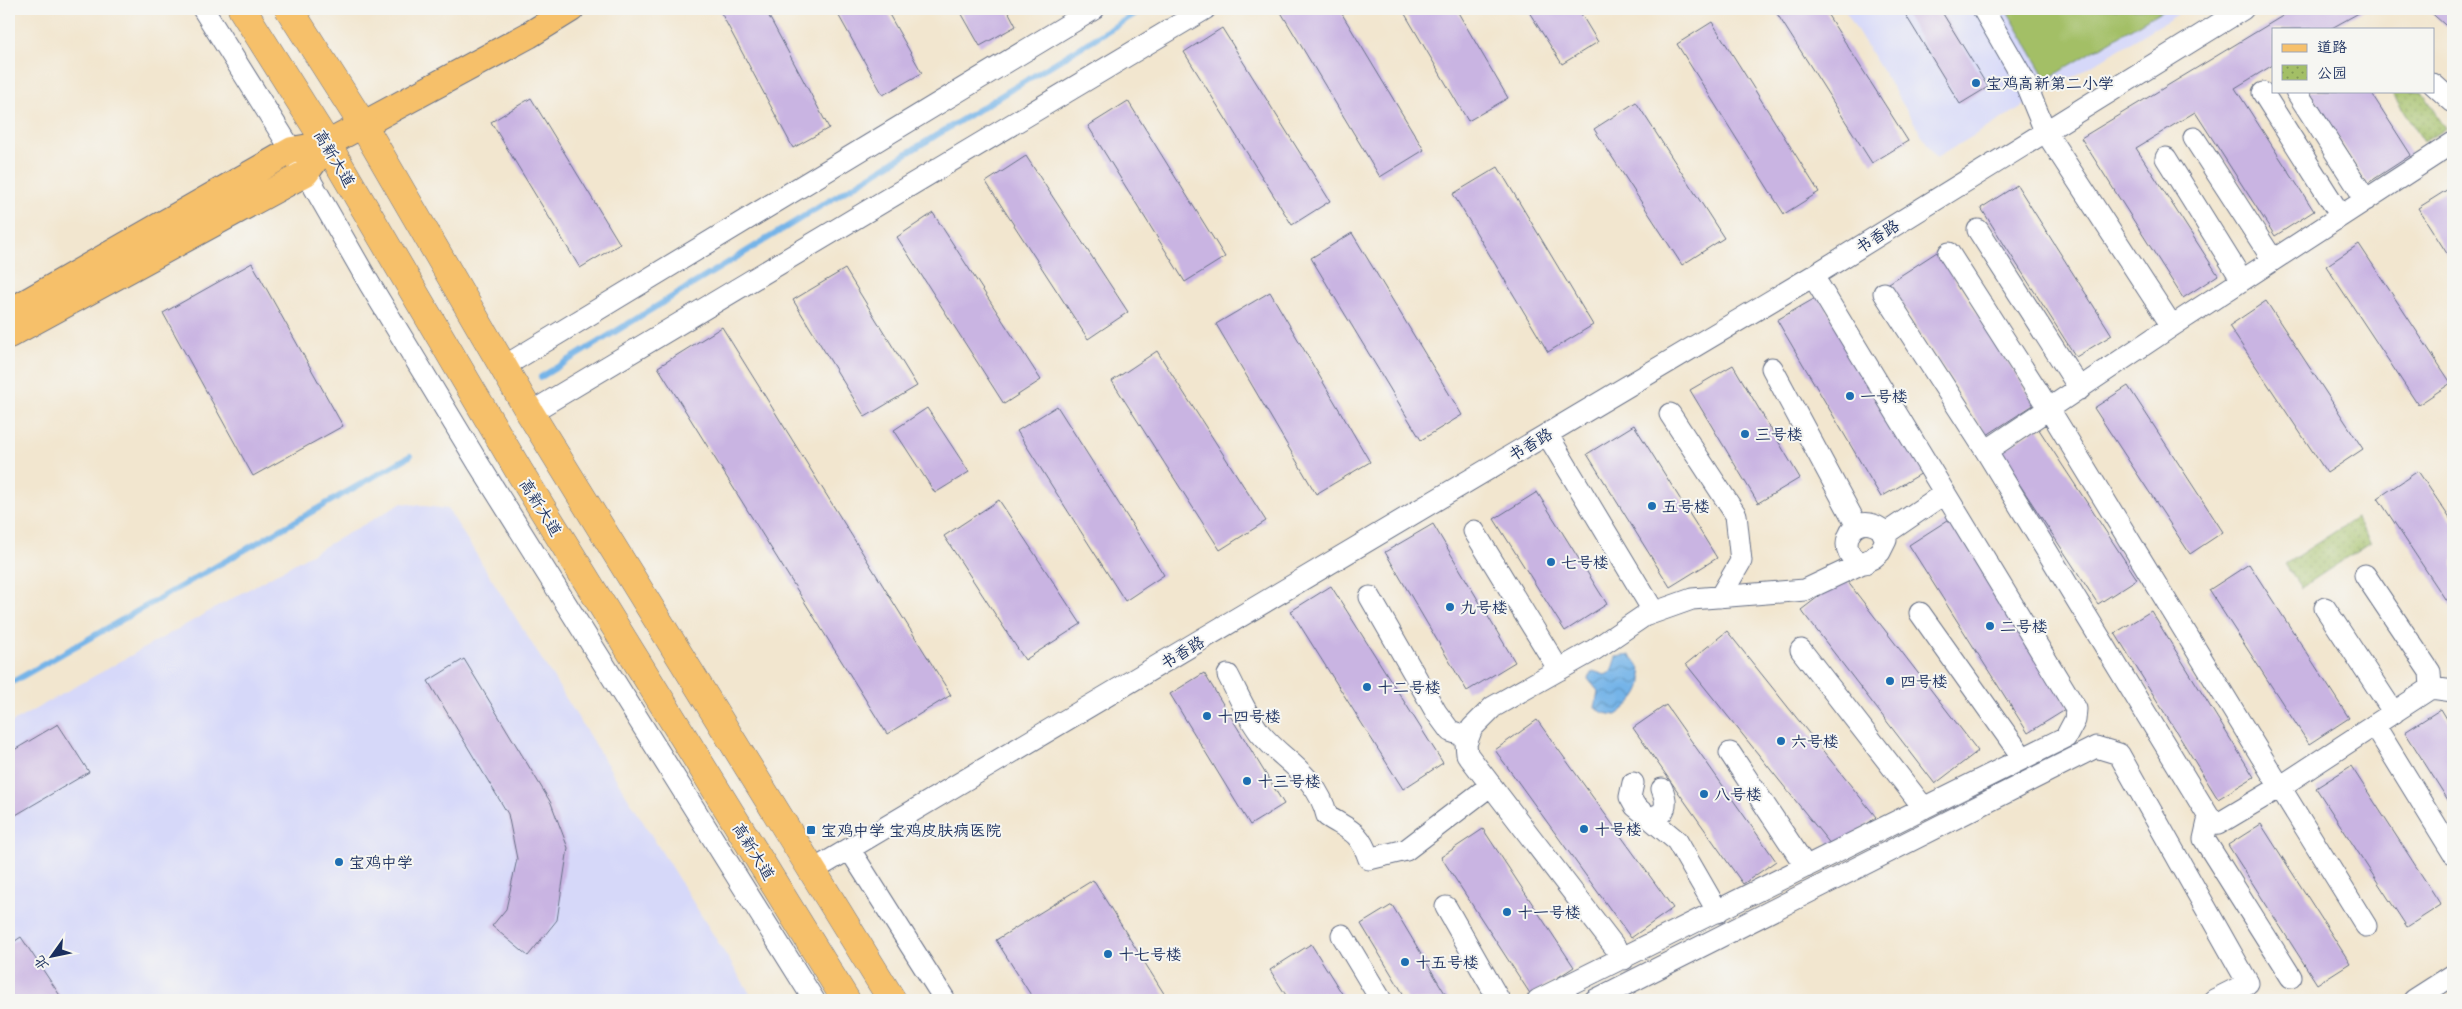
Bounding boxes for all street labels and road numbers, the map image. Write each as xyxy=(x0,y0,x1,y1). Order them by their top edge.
street label: 高新大道 xyxy=(308,126,359,192)
street label: 书香路 xyxy=(1852,216,1904,259)
street label: 书香路 xyxy=(1505,424,1557,467)
street label: 高新大道 xyxy=(514,475,566,541)
street label: 书香路 xyxy=(1157,632,1209,675)
street label: 高新大道 xyxy=(727,819,779,885)

